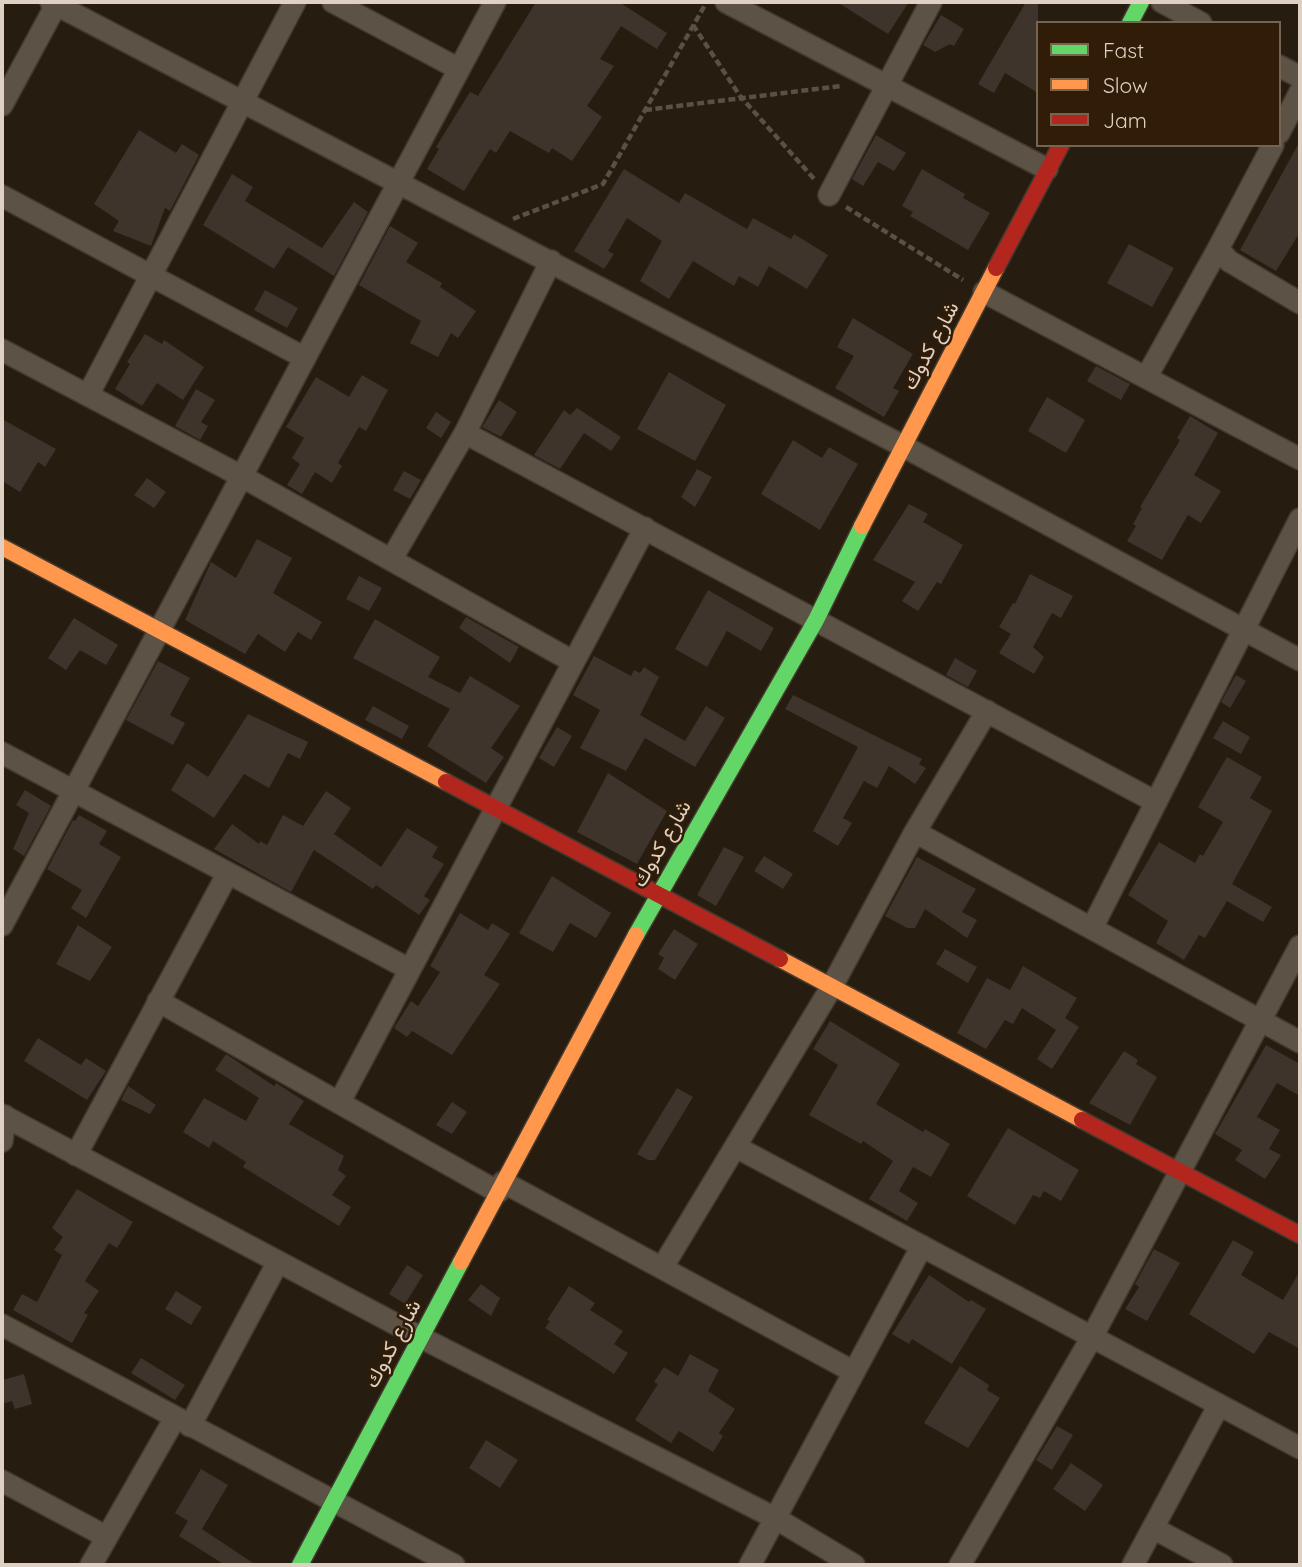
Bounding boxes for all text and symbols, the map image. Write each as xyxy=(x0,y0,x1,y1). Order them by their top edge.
legend xyxy=(1036,21,1281,147)
text: Fast xyxy=(1103,37,1144,63)
text: Slow xyxy=(1103,72,1148,98)
text: Jam xyxy=(1103,107,1147,133)
street label: شارع كدوك xyxy=(897,298,965,394)
street label: شارع كدوك xyxy=(627,796,697,892)
street label: شارع كدوك xyxy=(359,1296,427,1392)

